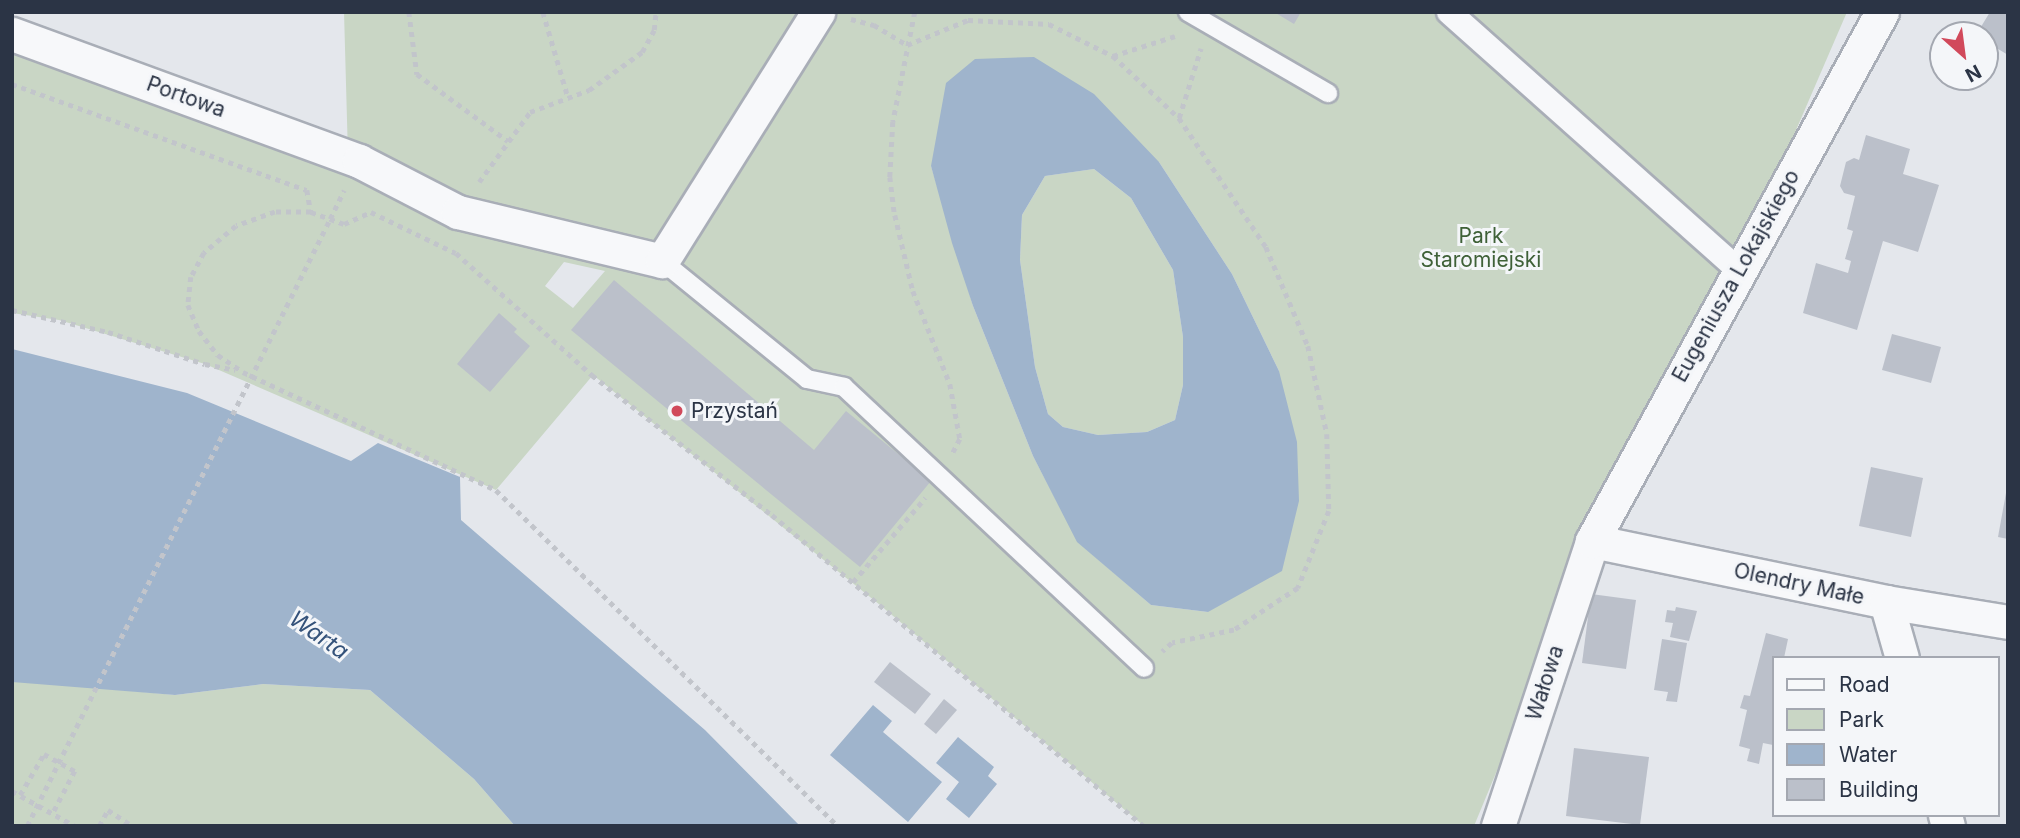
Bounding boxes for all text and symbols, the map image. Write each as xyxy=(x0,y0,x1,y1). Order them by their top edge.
north arrow xyxy=(1929,21,1999,91)
text: N xyxy=(1961,60,1985,87)
street label: Portowa xyxy=(143,71,229,123)
street label: Eugeniusza Lokajskiego xyxy=(1667,165,1805,387)
park label: Park Staromiejski xyxy=(1421,223,1541,273)
place label: Przystań xyxy=(691,398,778,424)
marker: Przystań xyxy=(669,403,685,419)
street label: Olendry Małe xyxy=(1731,558,1867,610)
water label: Warta xyxy=(284,605,354,665)
street label: Wałowa xyxy=(1521,642,1569,724)
legend xyxy=(1772,656,1999,817)
text: Road xyxy=(1839,672,1890,697)
text: Park xyxy=(1839,707,1884,732)
text: Water xyxy=(1839,742,1897,767)
text: Building xyxy=(1839,777,1919,802)

